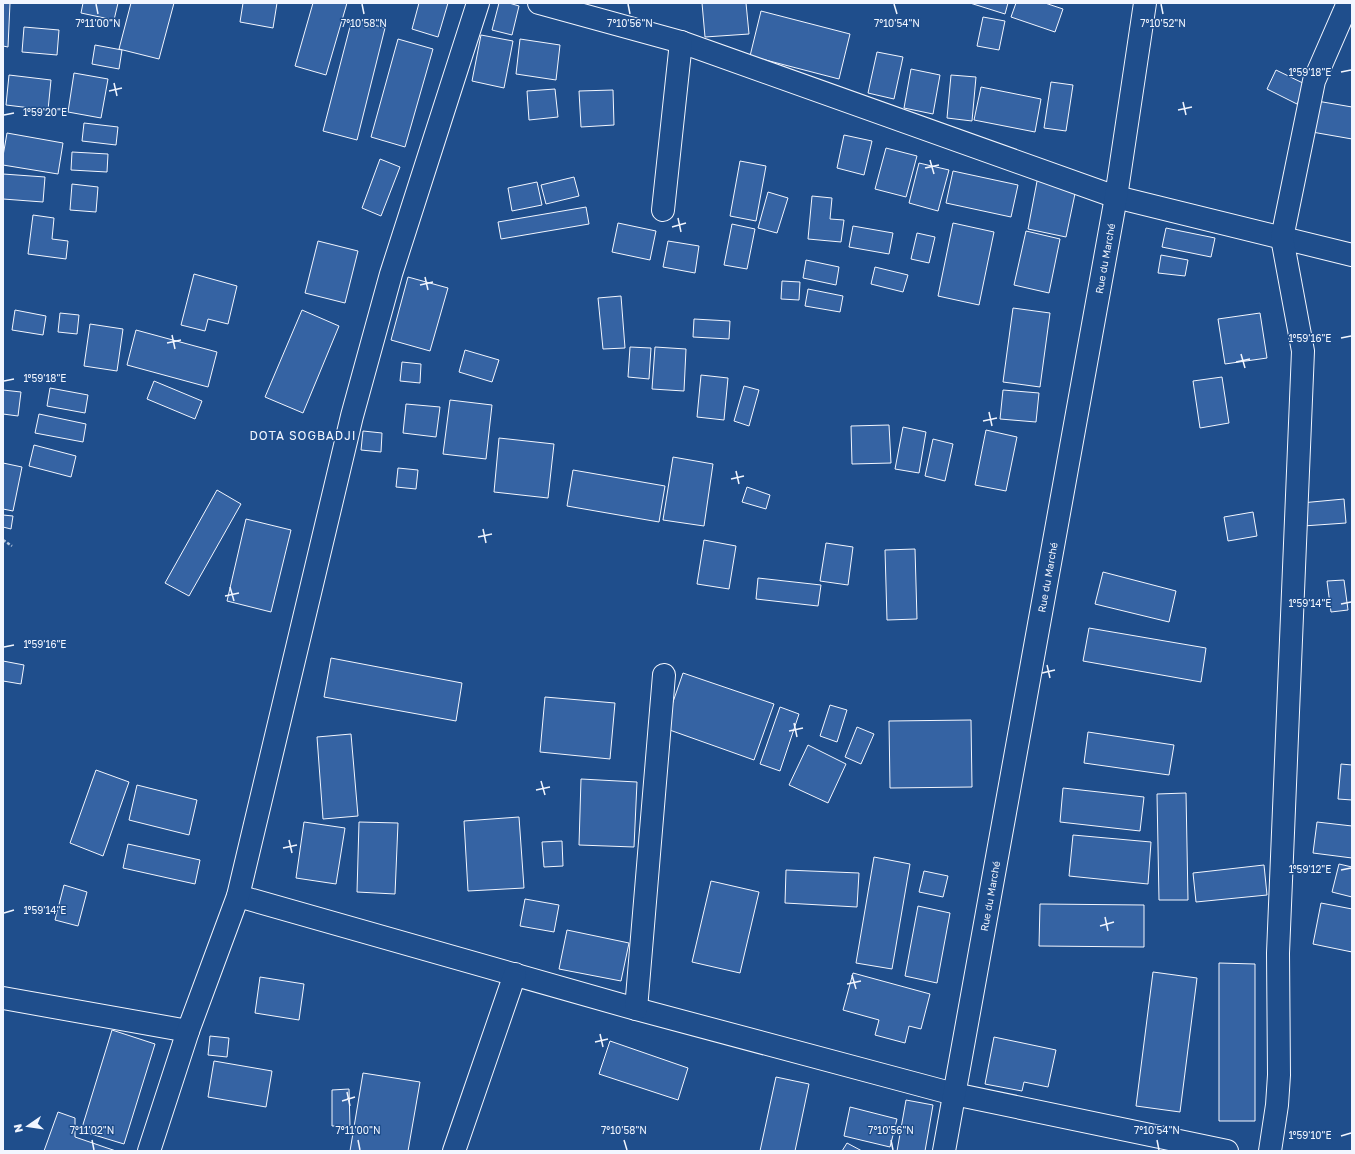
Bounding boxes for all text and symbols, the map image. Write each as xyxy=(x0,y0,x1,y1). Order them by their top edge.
text: 7°11'00"N xyxy=(76,17,121,29)
text: 7°10'58"N xyxy=(341,17,387,29)
text: 7°10'56"N xyxy=(607,17,653,29)
text: 7°10'54"N xyxy=(874,17,920,29)
text: 7°10'52"N xyxy=(1140,17,1186,29)
text: 1°59'18"E xyxy=(1289,66,1331,78)
text: 1°59'20"E xyxy=(23,106,67,118)
street label: Rue du Marché xyxy=(1093,222,1117,294)
text: 1°59'16"E xyxy=(1289,332,1331,344)
text: 1°59'18"E xyxy=(24,372,66,384)
district label: DOTA SOGBADJI xyxy=(249,428,357,443)
street label: Rue du Marché xyxy=(1035,541,1060,613)
text: 1°59'14"E xyxy=(1289,597,1331,609)
text: 1°59'16"E xyxy=(24,638,66,650)
street label: Rue du Marché xyxy=(978,860,1002,932)
text: 1°59'12"E xyxy=(1289,863,1331,875)
text: 1°59'14"E xyxy=(24,904,66,916)
north arrow xyxy=(8,1106,48,1146)
text: N xyxy=(10,1123,25,1134)
text: 7°11'02"N xyxy=(70,1124,114,1136)
text: 7°11'00"N xyxy=(336,1124,381,1136)
text: 7°10'58"N xyxy=(601,1124,647,1136)
text: 7°10'56"N xyxy=(868,1124,914,1136)
text: 7°10'54"N xyxy=(1134,1124,1180,1136)
text: 1°59'10"E xyxy=(1288,1129,1332,1141)

